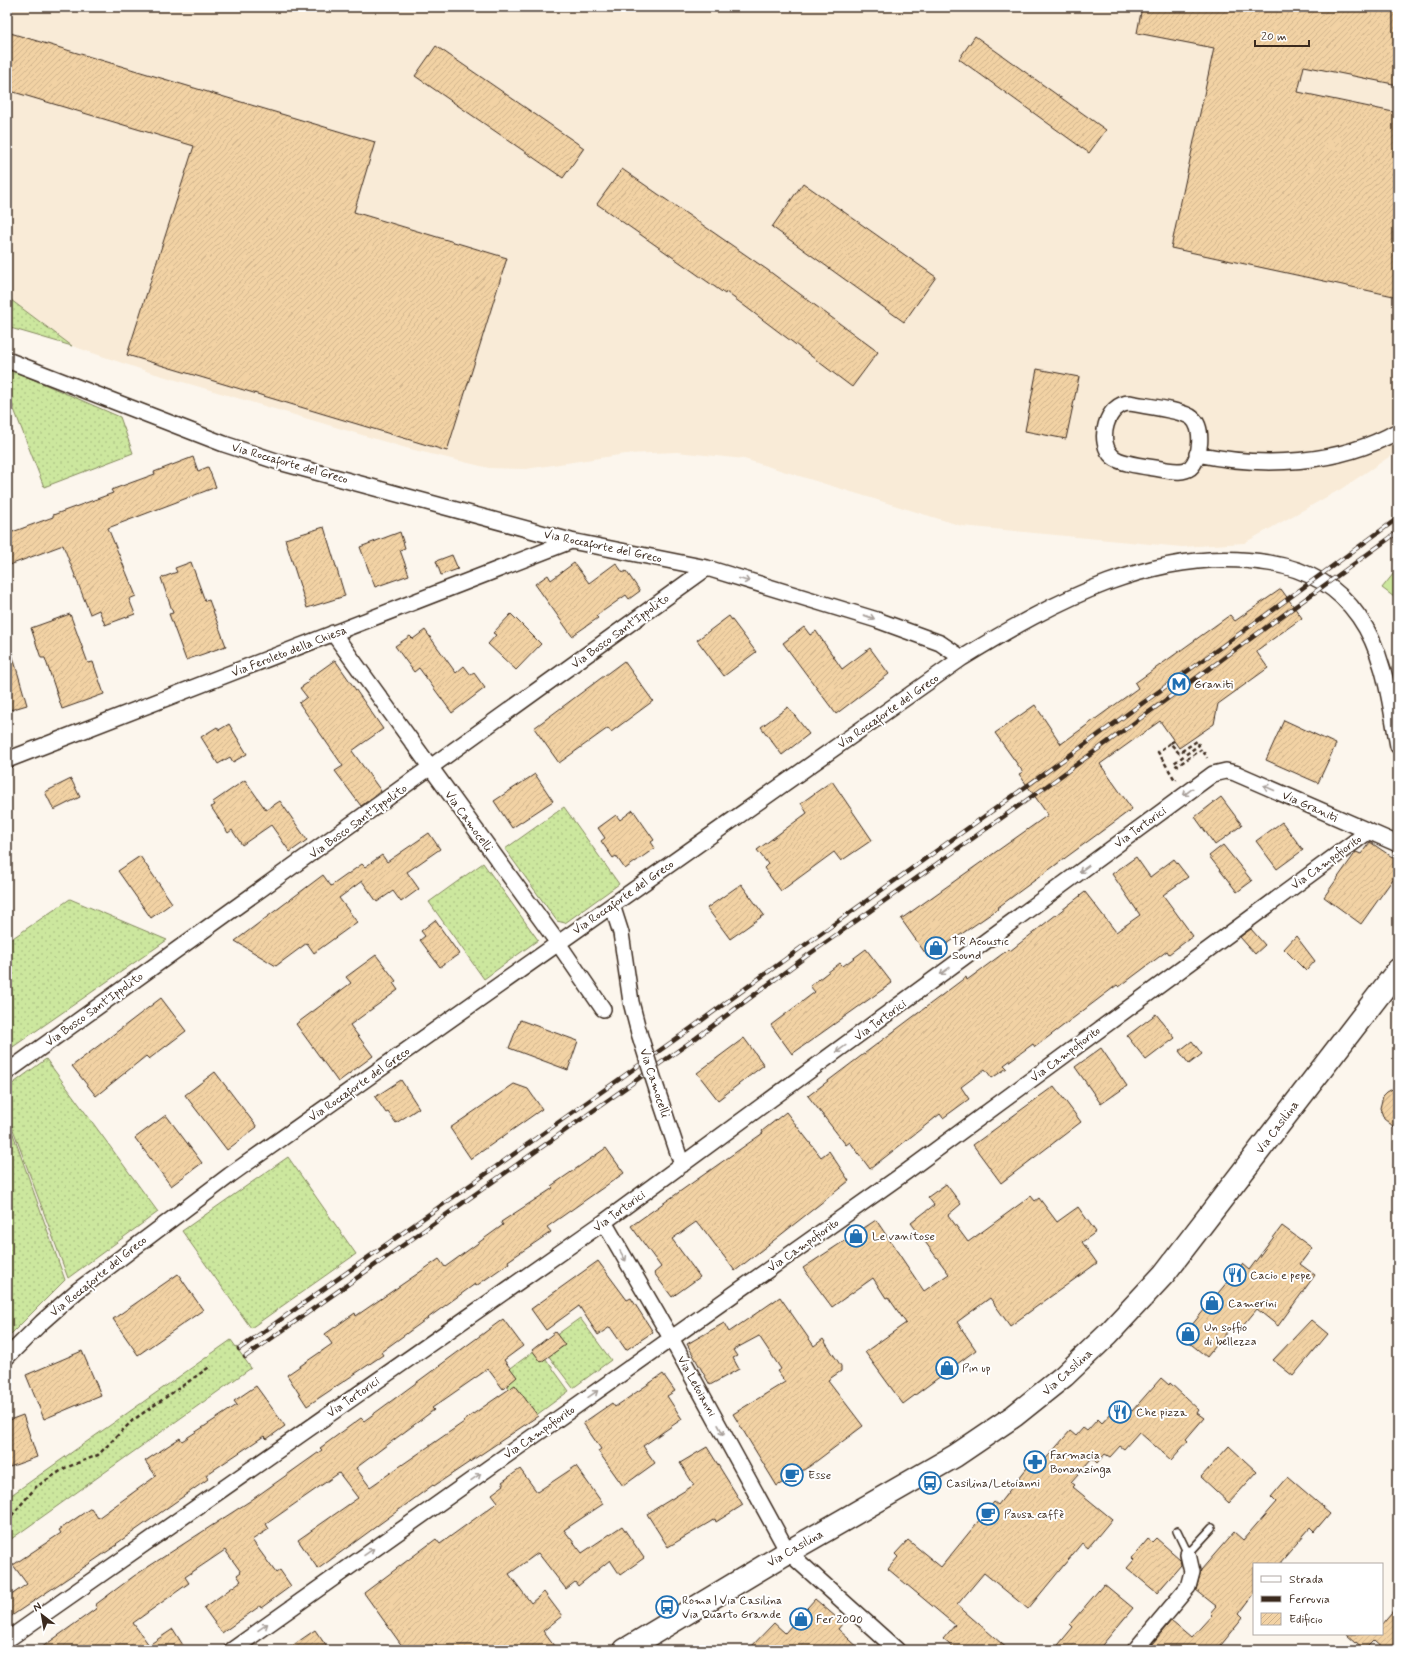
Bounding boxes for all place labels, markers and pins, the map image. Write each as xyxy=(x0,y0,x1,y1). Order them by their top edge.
metro station icon: Graniti xyxy=(1166,671,1192,697)
place label: Graniti xyxy=(1194,677,1233,693)
place label: TR Acoustic Sound xyxy=(952,934,1009,964)
shop icon: TR Acoustic Sound xyxy=(923,935,949,961)
shop icon: Le vanitose xyxy=(843,1223,869,1249)
place label: Le vanitose xyxy=(872,1229,935,1245)
restaurant icon: Cacio e pepe xyxy=(1222,1262,1248,1288)
place label: Cacio e pepe xyxy=(1250,1268,1312,1284)
shop icon: Camerini xyxy=(1199,1290,1225,1316)
place label: Camerini xyxy=(1228,1296,1277,1312)
place label: Un soffio di bellezza xyxy=(1204,1320,1257,1350)
shop icon: Un soffio di bellezza xyxy=(1175,1321,1201,1347)
shop icon: Pin up xyxy=(934,1355,960,1381)
place label: Pin up xyxy=(962,1361,991,1377)
restaurant icon: Che pizza xyxy=(1107,1399,1133,1425)
place label: Che pizza xyxy=(1136,1405,1188,1421)
place label: Farmacia Bonanzinga xyxy=(1050,1448,1112,1478)
pharmacy icon: Farmacia Bonanzinga xyxy=(1022,1449,1048,1475)
cafe icon: Esse xyxy=(779,1462,805,1488)
place label: Esse xyxy=(808,1468,831,1484)
bus stop icon: Casilina/Letoianni xyxy=(917,1470,943,1496)
place label: Casilina/Letoianni xyxy=(946,1476,1040,1492)
cafe icon: Pausa caffè xyxy=(975,1501,1001,1527)
place label: Pausa caffè xyxy=(1004,1507,1064,1523)
place label: Roma | Via Casilina Via Quarto Grande xyxy=(682,1593,782,1623)
bus stop icon: Roma | Via Casilina Via Quarto Grande xyxy=(654,1594,680,1620)
shop icon: Fer 2000 xyxy=(788,1606,814,1632)
place label: Fer 2000 xyxy=(816,1612,863,1628)

